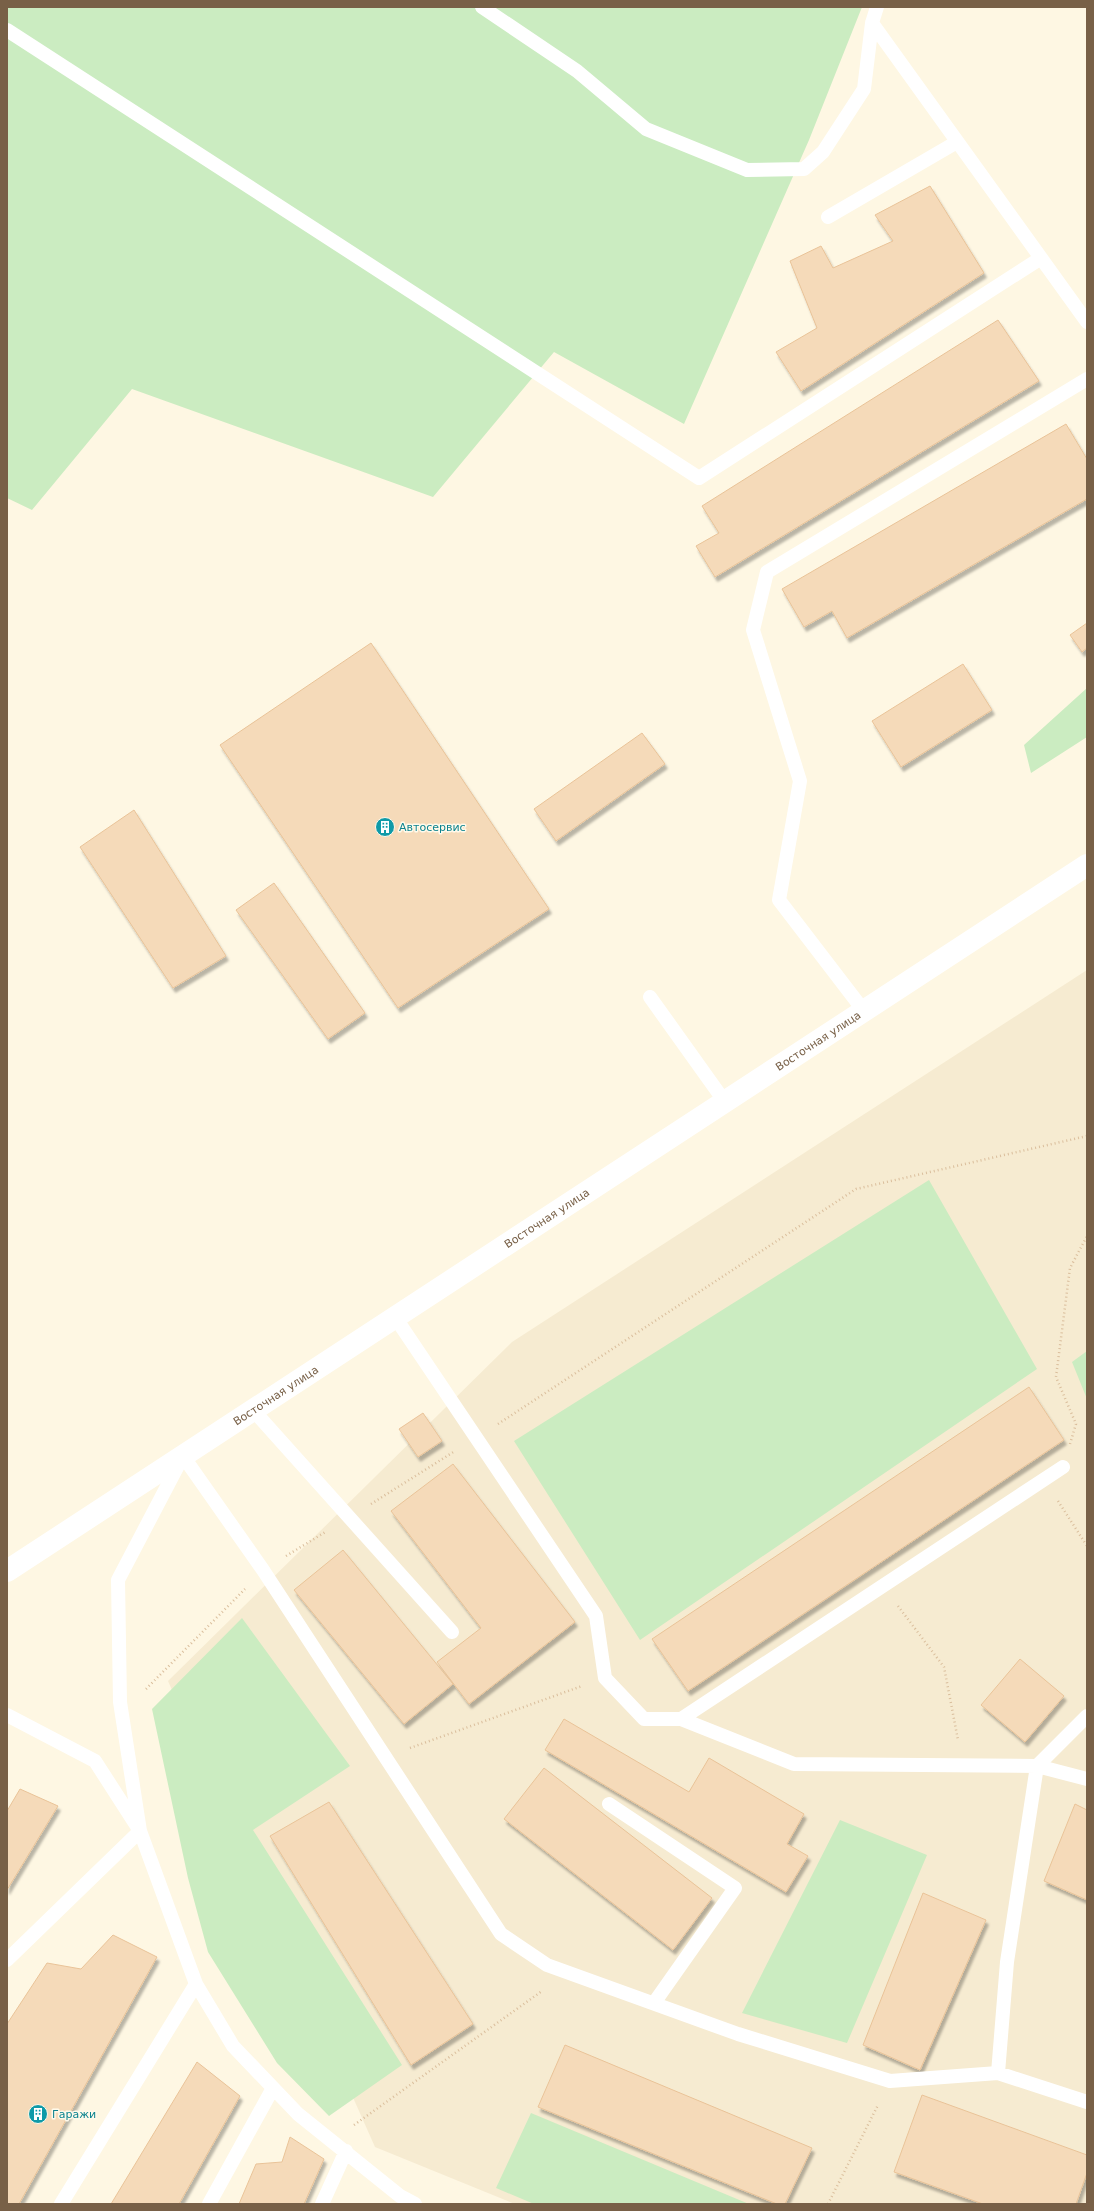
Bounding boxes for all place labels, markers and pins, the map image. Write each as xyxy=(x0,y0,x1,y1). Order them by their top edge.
building icon: Автосервис xyxy=(374,816,396,838)
place label: Автосервис xyxy=(399,821,466,834)
building icon: Гаражи xyxy=(27,2103,49,2125)
place label: Гаражи xyxy=(52,2108,96,2121)

